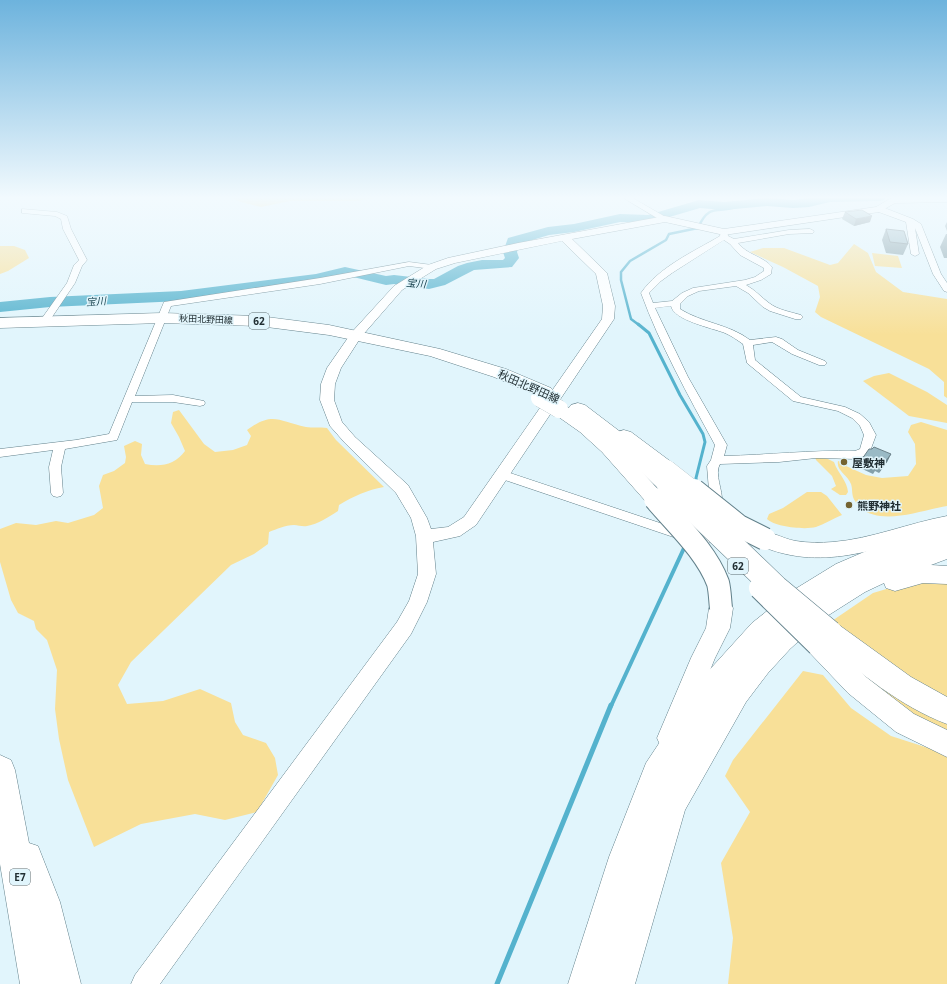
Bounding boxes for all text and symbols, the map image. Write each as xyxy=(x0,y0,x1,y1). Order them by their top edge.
water label: 宝川 xyxy=(406,275,427,291)
water label: 宝川 xyxy=(86,293,107,309)
street label: 秋田北野田線 xyxy=(179,312,234,326)
road number: 62 xyxy=(249,313,269,329)
street label: 秋田北野田線 xyxy=(496,366,562,406)
place label: 屋敷神 xyxy=(852,455,885,470)
marker: 屋敷神 xyxy=(839,457,849,467)
place label: 熊野神社 xyxy=(857,498,901,513)
marker: 熊野神社 xyxy=(844,500,854,510)
road number: 62 xyxy=(728,558,748,574)
road number: E7 xyxy=(10,869,30,885)

